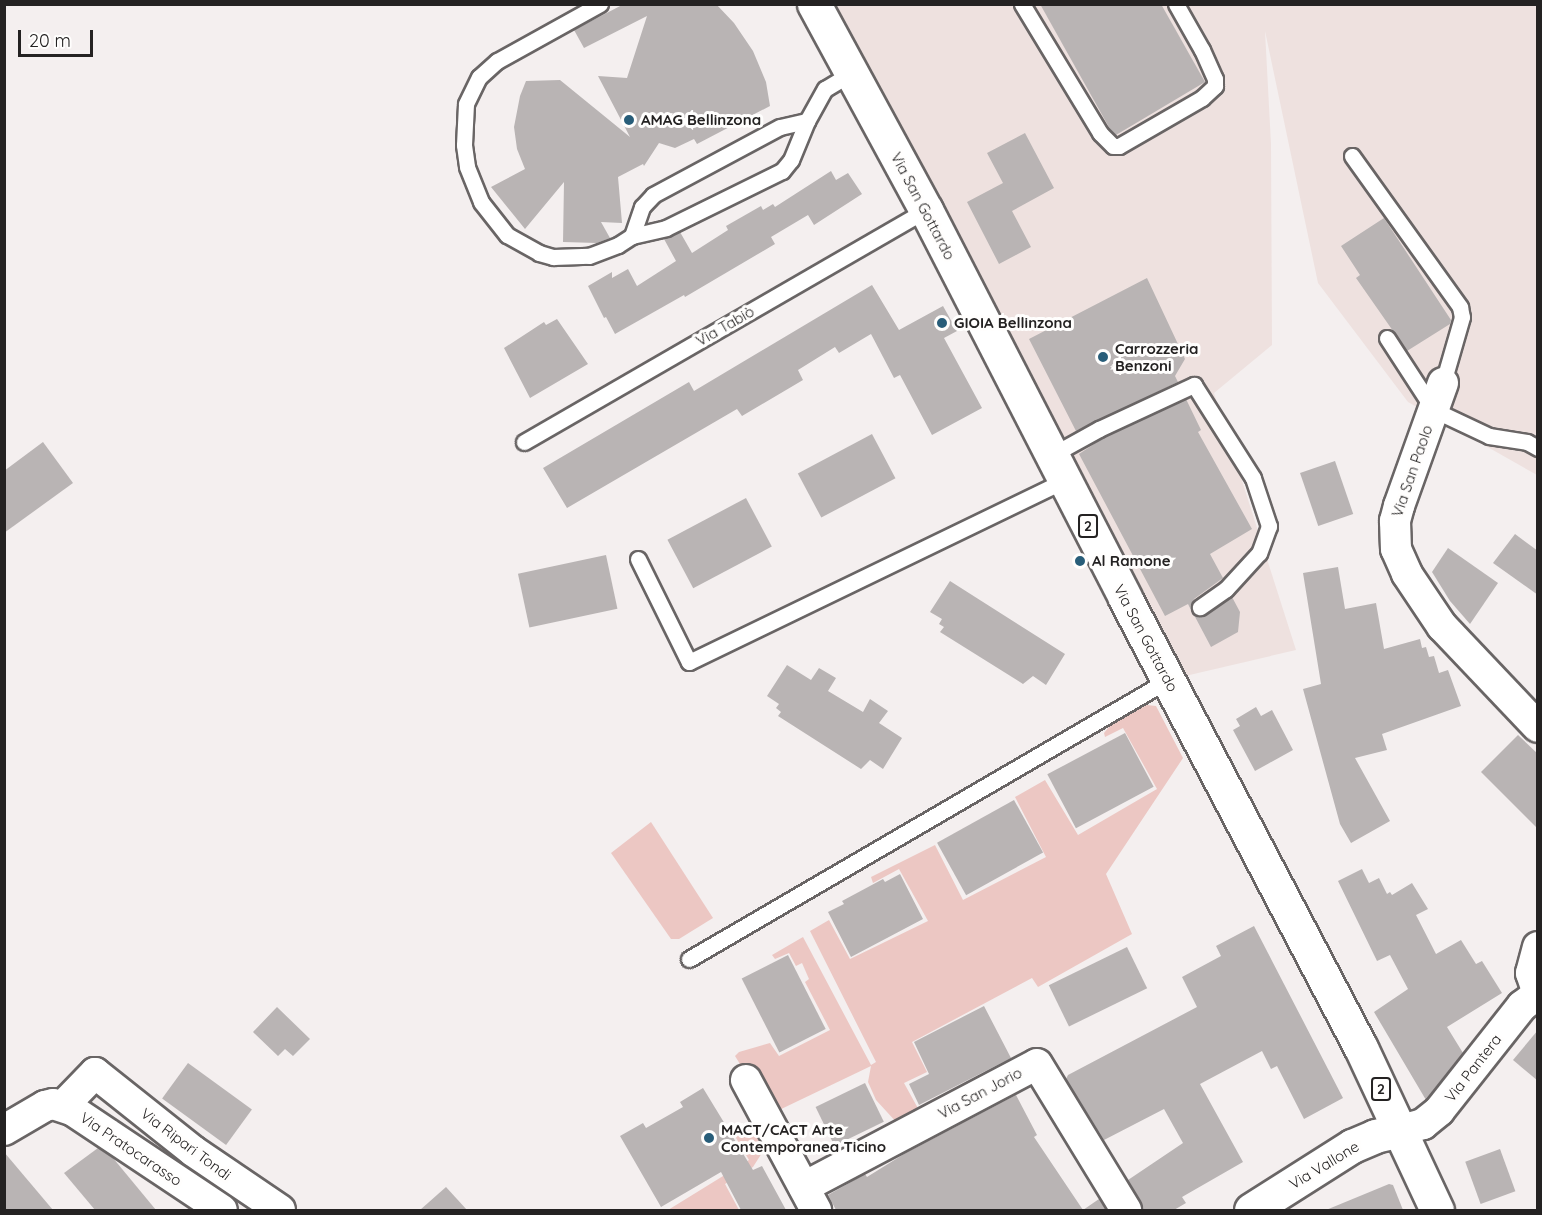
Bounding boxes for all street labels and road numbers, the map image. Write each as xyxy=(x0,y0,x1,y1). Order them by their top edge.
street label: Via San Gottardo xyxy=(887,149,959,263)
street label: Via Tabiò xyxy=(693,302,757,350)
street label: Via San Paolo xyxy=(1388,423,1436,519)
road number: 2 xyxy=(1078,515,1098,537)
street label: Via San Gottardo xyxy=(1110,581,1182,695)
street label: Via Pantera xyxy=(1441,1030,1505,1106)
street label: Via San Jorio xyxy=(935,1063,1025,1123)
road number: 2 xyxy=(1370,1078,1392,1100)
street label: Via Ripari Tondi xyxy=(137,1104,235,1184)
street label: Via Pratocarasso xyxy=(77,1108,185,1190)
street label: Via Vallone xyxy=(1286,1137,1362,1193)

